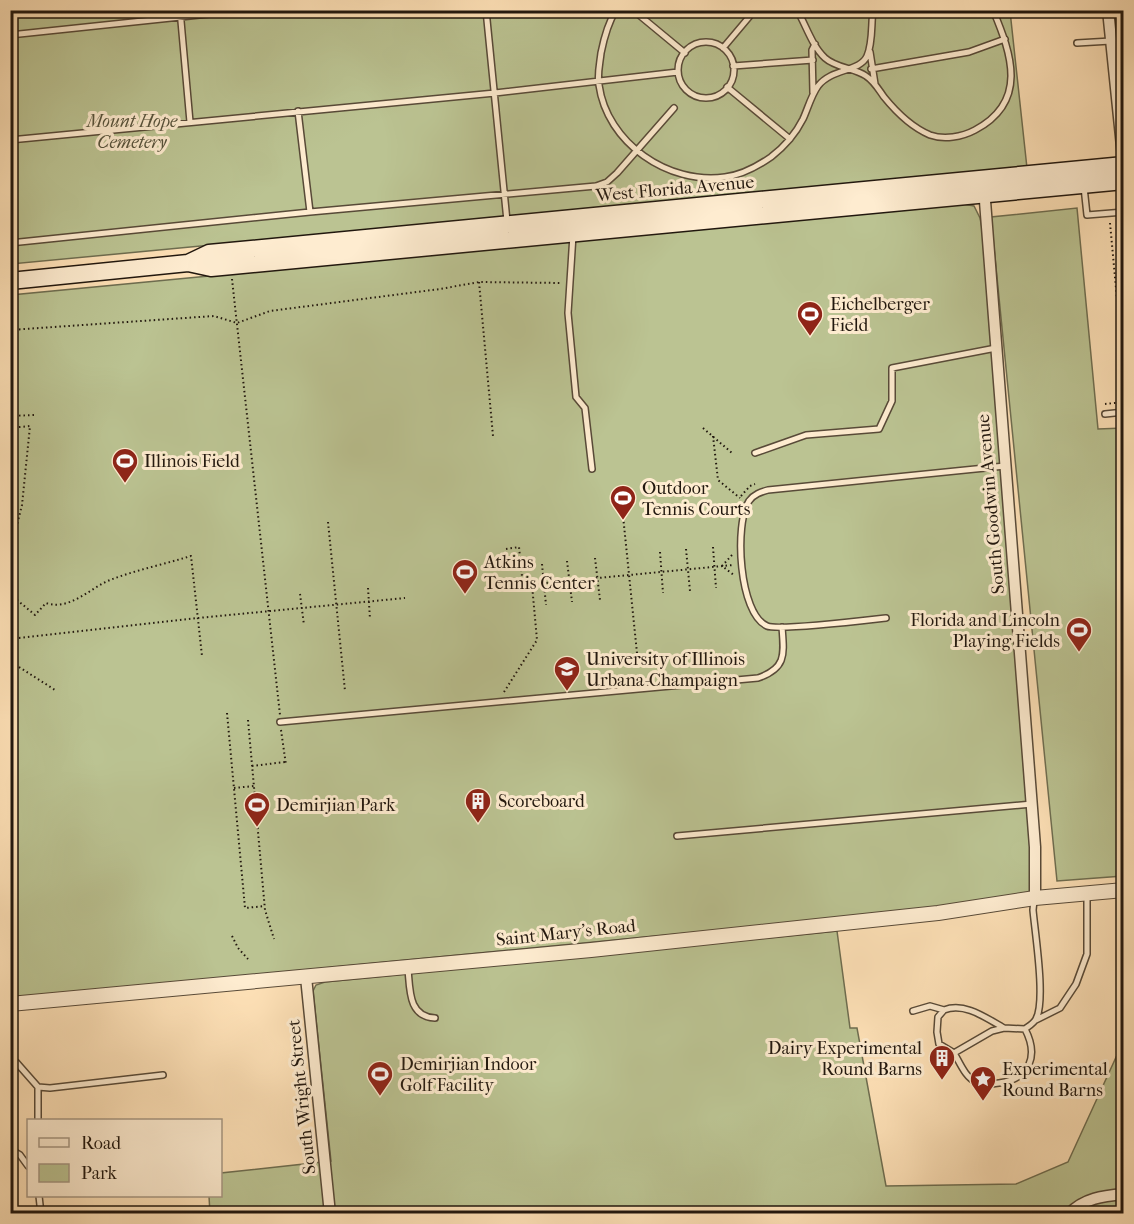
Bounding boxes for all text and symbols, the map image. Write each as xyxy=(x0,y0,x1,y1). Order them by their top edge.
park label: Mount Hope Cemetery xyxy=(85,111,178,153)
street label: West Florida Avenue xyxy=(594,172,755,206)
place label: Eichelberger Field xyxy=(830,294,930,336)
sports icon: Eichelberger Field xyxy=(795,299,825,337)
street label: South Goodwin Avenue xyxy=(973,413,1009,595)
sports icon: Illinois Field xyxy=(110,446,140,484)
place label: Illinois Field xyxy=(144,451,240,472)
place label: Outdoor Tennis Courts xyxy=(642,478,751,520)
sports icon: Outdoor Tennis Courts xyxy=(608,483,638,521)
place label: Atkins Tennis Center xyxy=(483,552,595,594)
sports icon: Atkins Tennis Center xyxy=(450,557,480,595)
place label: Florida and Lincoln Playing Fields xyxy=(910,610,1061,652)
sports icon: Florida and Lincoln Playing Fields xyxy=(1064,615,1094,653)
place label: University of Illinois Urbana-Champaign xyxy=(586,649,745,691)
school or university icon: University of Illinois Urbana-Champaign xyxy=(552,654,582,692)
building icon: Scoreboard xyxy=(463,786,493,824)
sports icon: Demirjian Park xyxy=(242,790,272,828)
place label: Scoreboard xyxy=(498,791,585,812)
place label: Demirjian Park xyxy=(276,795,396,816)
street label: Saint Mary's Road xyxy=(495,915,637,951)
street label: South Wright Street xyxy=(283,1018,321,1175)
place label: Dairy Experimental Round Barns xyxy=(768,1038,922,1080)
building icon: Dairy Experimental Round Barns xyxy=(927,1043,957,1081)
place label: Demirjian Indoor Golf Facility xyxy=(400,1054,537,1096)
sports icon: Demirjian Indoor Golf Facility xyxy=(365,1059,395,1097)
place label: Experimental Round Barns xyxy=(1002,1059,1108,1101)
place icon: Experimental Round Barns xyxy=(968,1064,998,1102)
legend xyxy=(27,1119,222,1197)
text: Road xyxy=(81,1133,121,1154)
text: Park xyxy=(81,1163,118,1184)

